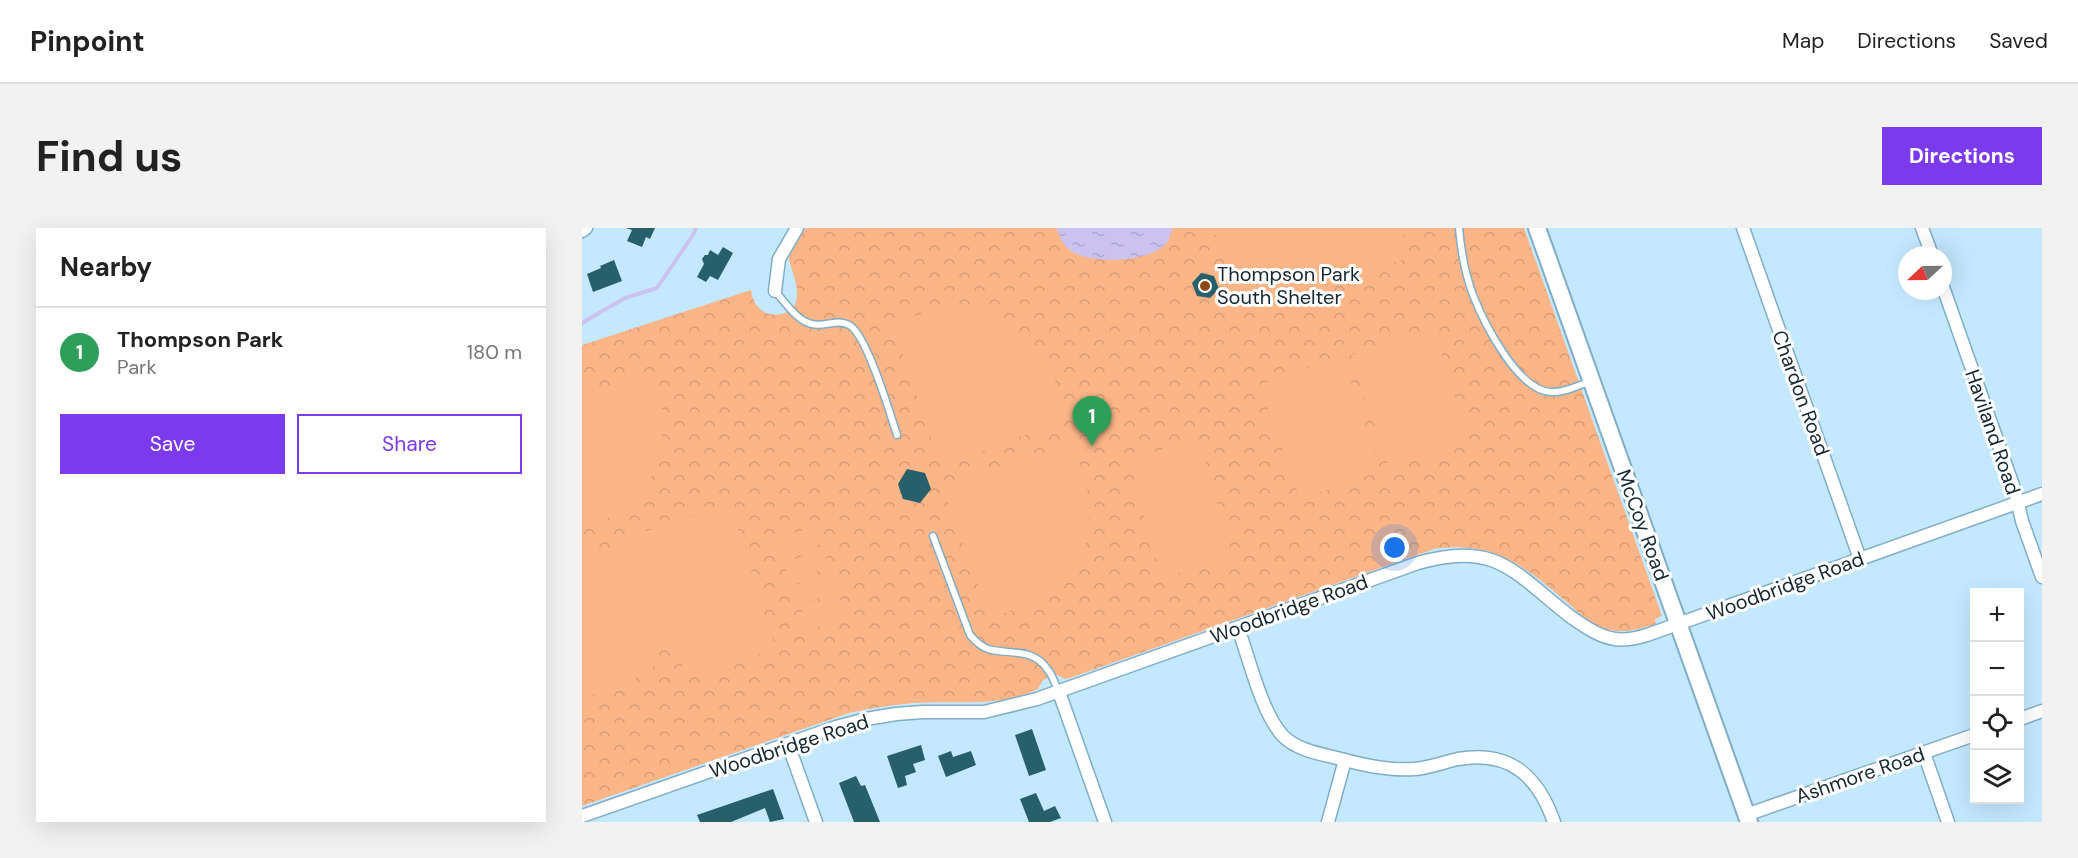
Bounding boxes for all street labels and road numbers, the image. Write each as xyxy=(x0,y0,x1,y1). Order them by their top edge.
street label: Chardon Road xyxy=(1766,327,1836,459)
street label: Haviland Road xyxy=(1959,366,2027,498)
street label: McCoy Road xyxy=(1611,466,1675,584)
street label: Woodbridge Road xyxy=(1703,545,1867,627)
street label: Woodbridge Road xyxy=(1207,568,1371,650)
street label: Woodbridge Road xyxy=(706,708,872,784)
street label: Ashmore Road xyxy=(1792,741,1928,809)

